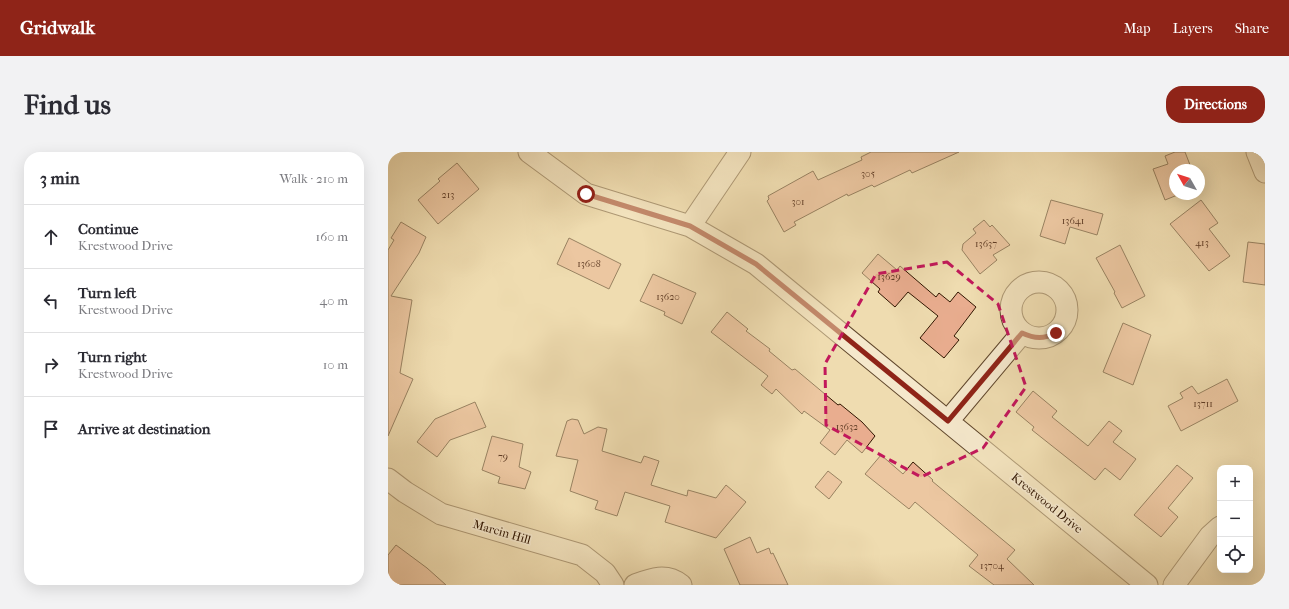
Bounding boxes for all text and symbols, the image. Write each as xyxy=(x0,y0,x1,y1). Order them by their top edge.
text: Gridwalk xyxy=(20,17,95,39)
text: Map xyxy=(1124,20,1151,37)
text: Layers xyxy=(1173,20,1213,37)
text: Share xyxy=(1235,20,1269,37)
button: Directions xyxy=(1166,86,1265,123)
text: Find us xyxy=(24,88,111,121)
north arrow xyxy=(1169,164,1205,200)
text: 3 min xyxy=(40,168,80,188)
house number: 305 xyxy=(861,168,875,180)
text: Walk · 210 m xyxy=(280,171,348,186)
route start xyxy=(577,185,595,203)
house number: 213 xyxy=(442,189,454,201)
house number: 301 xyxy=(791,196,805,208)
house number: 13641 xyxy=(1062,215,1084,227)
text: Continue xyxy=(78,220,138,238)
icon: ahead xyxy=(40,226,62,248)
text: 160 m xyxy=(316,229,348,244)
house number: 413 xyxy=(1195,237,1209,249)
text: Krestwood Drive xyxy=(78,238,173,253)
house number: 13637 xyxy=(975,238,997,250)
house number: 13608 xyxy=(577,258,601,270)
house number: 13629 xyxy=(877,271,901,283)
text: Turn left xyxy=(78,284,136,302)
icon: left xyxy=(40,290,62,312)
house number: 13620 xyxy=(656,291,680,303)
text: 40 m xyxy=(320,293,348,308)
text: Krestwood Drive xyxy=(78,302,173,317)
route end xyxy=(1047,324,1065,342)
text: Turn right xyxy=(78,348,147,366)
icon: right xyxy=(40,354,62,376)
text: 10 m xyxy=(323,357,348,372)
text: Krestwood Drive xyxy=(78,366,173,381)
house number: 13711 xyxy=(1193,398,1213,410)
icon: arrive xyxy=(40,418,62,440)
text: Arrive at destination xyxy=(78,420,210,438)
house number: 13632 xyxy=(836,421,858,433)
house number: 79 xyxy=(498,451,508,463)
map controls xyxy=(1217,465,1253,573)
button: + xyxy=(1217,465,1253,501)
street label: Krestwood Drive xyxy=(1009,470,1086,536)
button: − xyxy=(1217,501,1253,537)
street label: Marcin Hill xyxy=(471,517,533,547)
button: locate xyxy=(1217,537,1253,573)
house number: 13704 xyxy=(980,560,1005,572)

